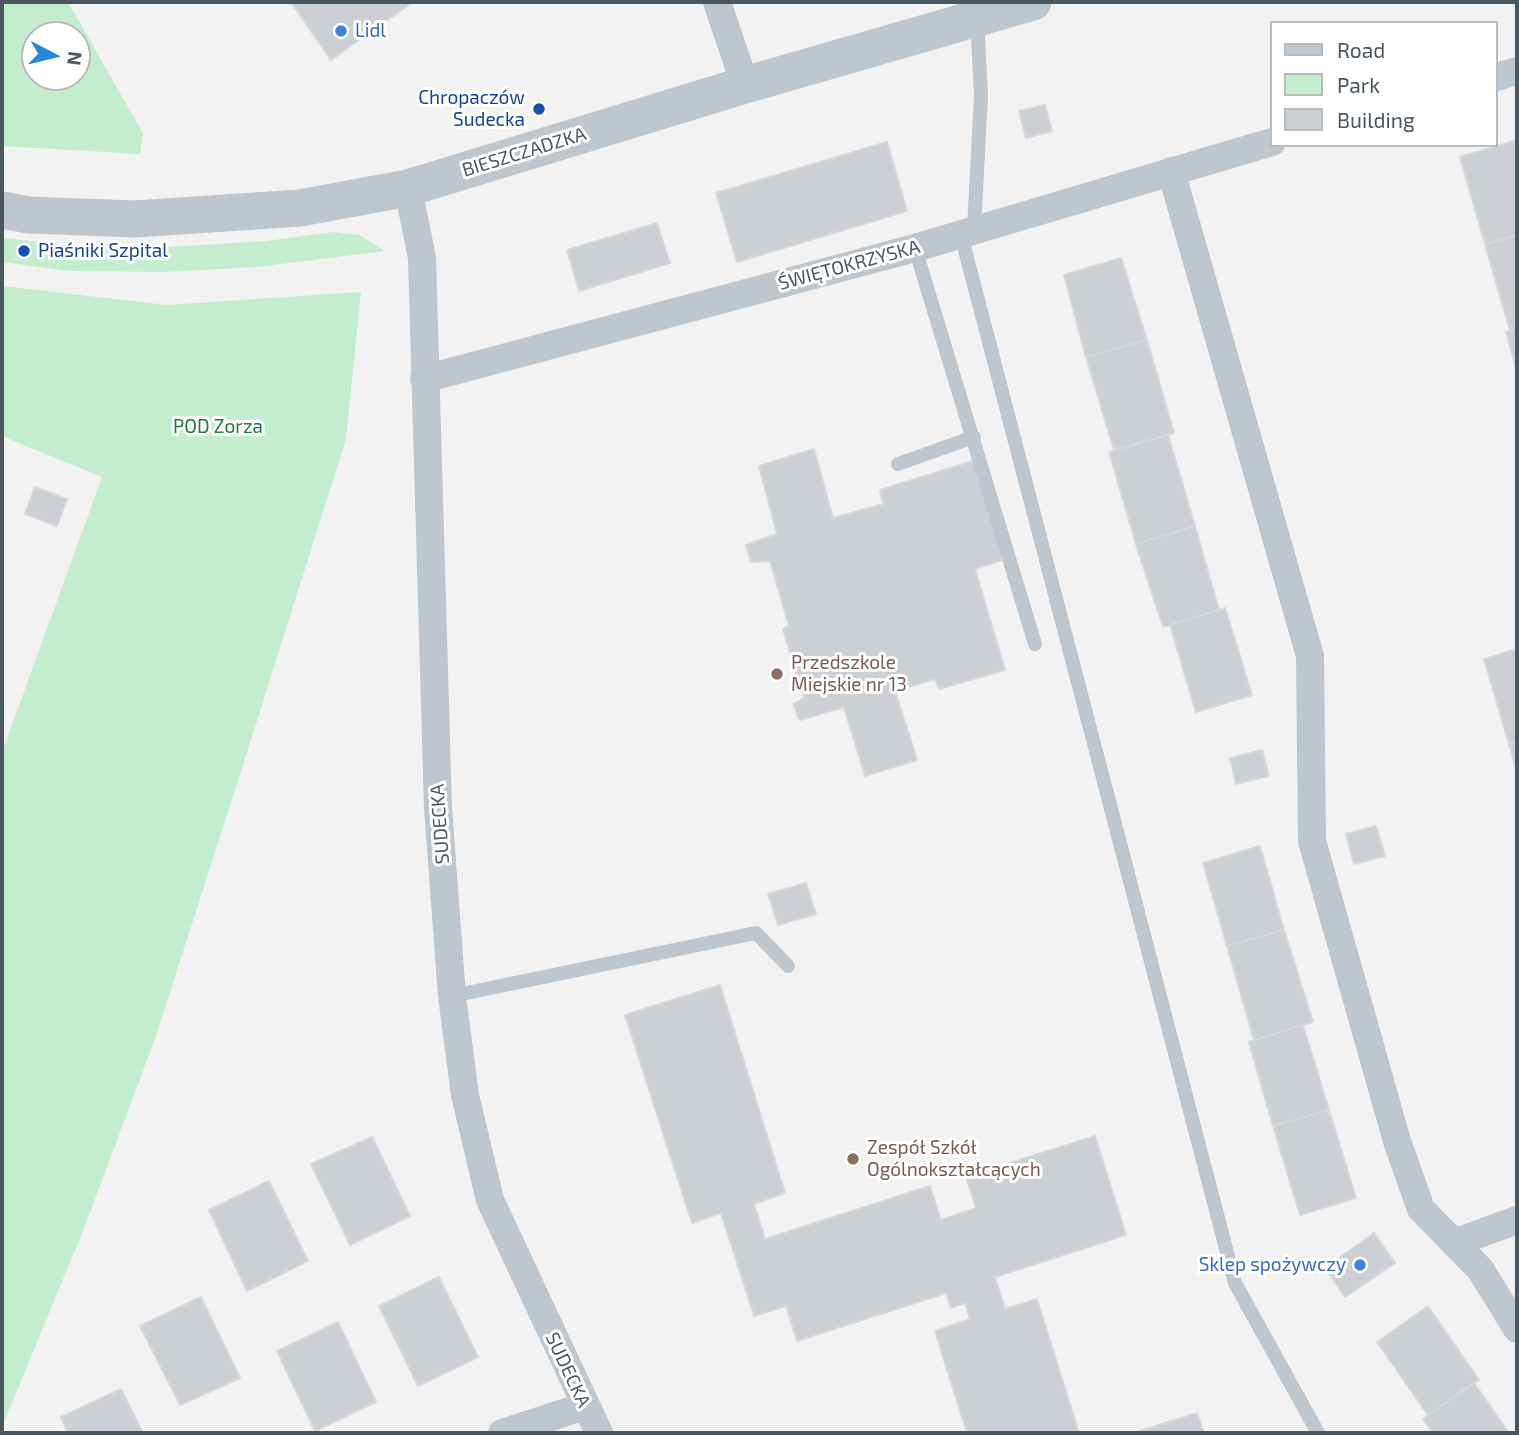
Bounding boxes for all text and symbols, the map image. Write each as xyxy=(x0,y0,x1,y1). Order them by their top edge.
place label: Lidl xyxy=(355,20,386,42)
north arrow xyxy=(21,21,91,91)
legend xyxy=(1270,21,1498,147)
marker: Lidl xyxy=(333,23,349,39)
text: Road xyxy=(1337,37,1385,62)
text: N xyxy=(63,50,88,67)
text: Park xyxy=(1337,72,1380,97)
place label: Chropaczów Sudecka xyxy=(418,87,525,131)
marker: Chropaczów Sudecka xyxy=(531,101,547,117)
text: Building xyxy=(1337,107,1415,132)
street label: BIESZCZADZKA xyxy=(459,122,589,182)
street label: ŚWIĘTOKRZYSKA xyxy=(776,235,922,295)
place label: Piaśniki Szpital xyxy=(38,240,168,262)
marker: Piaśniki Szpital xyxy=(16,243,32,259)
park label: POD Zorza xyxy=(173,416,263,438)
place label: Przedszkole Miejskie nr 13 xyxy=(791,652,907,696)
marker: Przedszkole Miejskie nr 13 xyxy=(769,666,785,682)
street label: SUDECKA xyxy=(426,783,454,865)
place label: Zespół Szkół Ogólnokształcących xyxy=(867,1137,1041,1181)
marker: Zespół Szkół Ogólnokształcących xyxy=(845,1151,861,1167)
place label: Sklep spożywczy xyxy=(1199,1254,1346,1276)
marker: Sklep spożywczy xyxy=(1352,1257,1368,1273)
street label: SUDECKA xyxy=(541,1329,595,1411)

